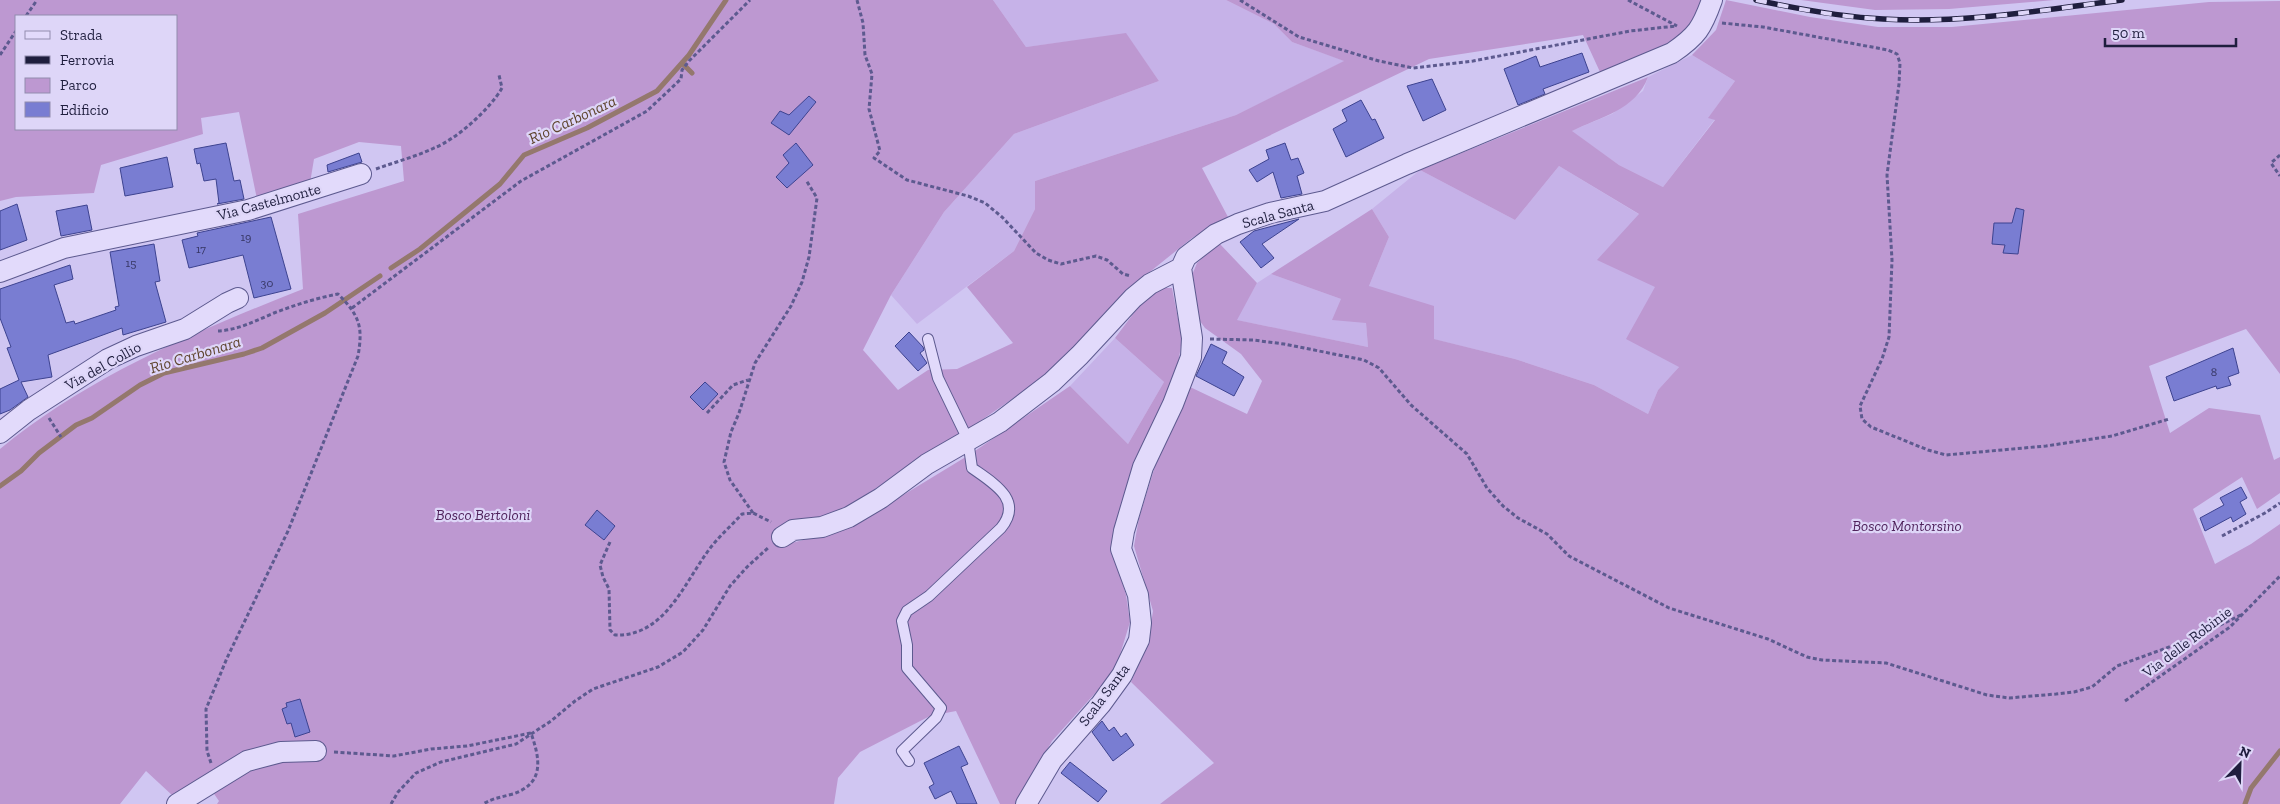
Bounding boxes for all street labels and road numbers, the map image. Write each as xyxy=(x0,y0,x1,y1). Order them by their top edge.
street label: Via Castelmonte xyxy=(214,180,323,225)
street label: Scala Santa xyxy=(1240,196,1316,232)
street label: Via del Collio xyxy=(61,338,144,395)
street label: Via delle Robinie xyxy=(2138,603,2235,682)
street label: Scala Santa xyxy=(1075,660,1133,730)

